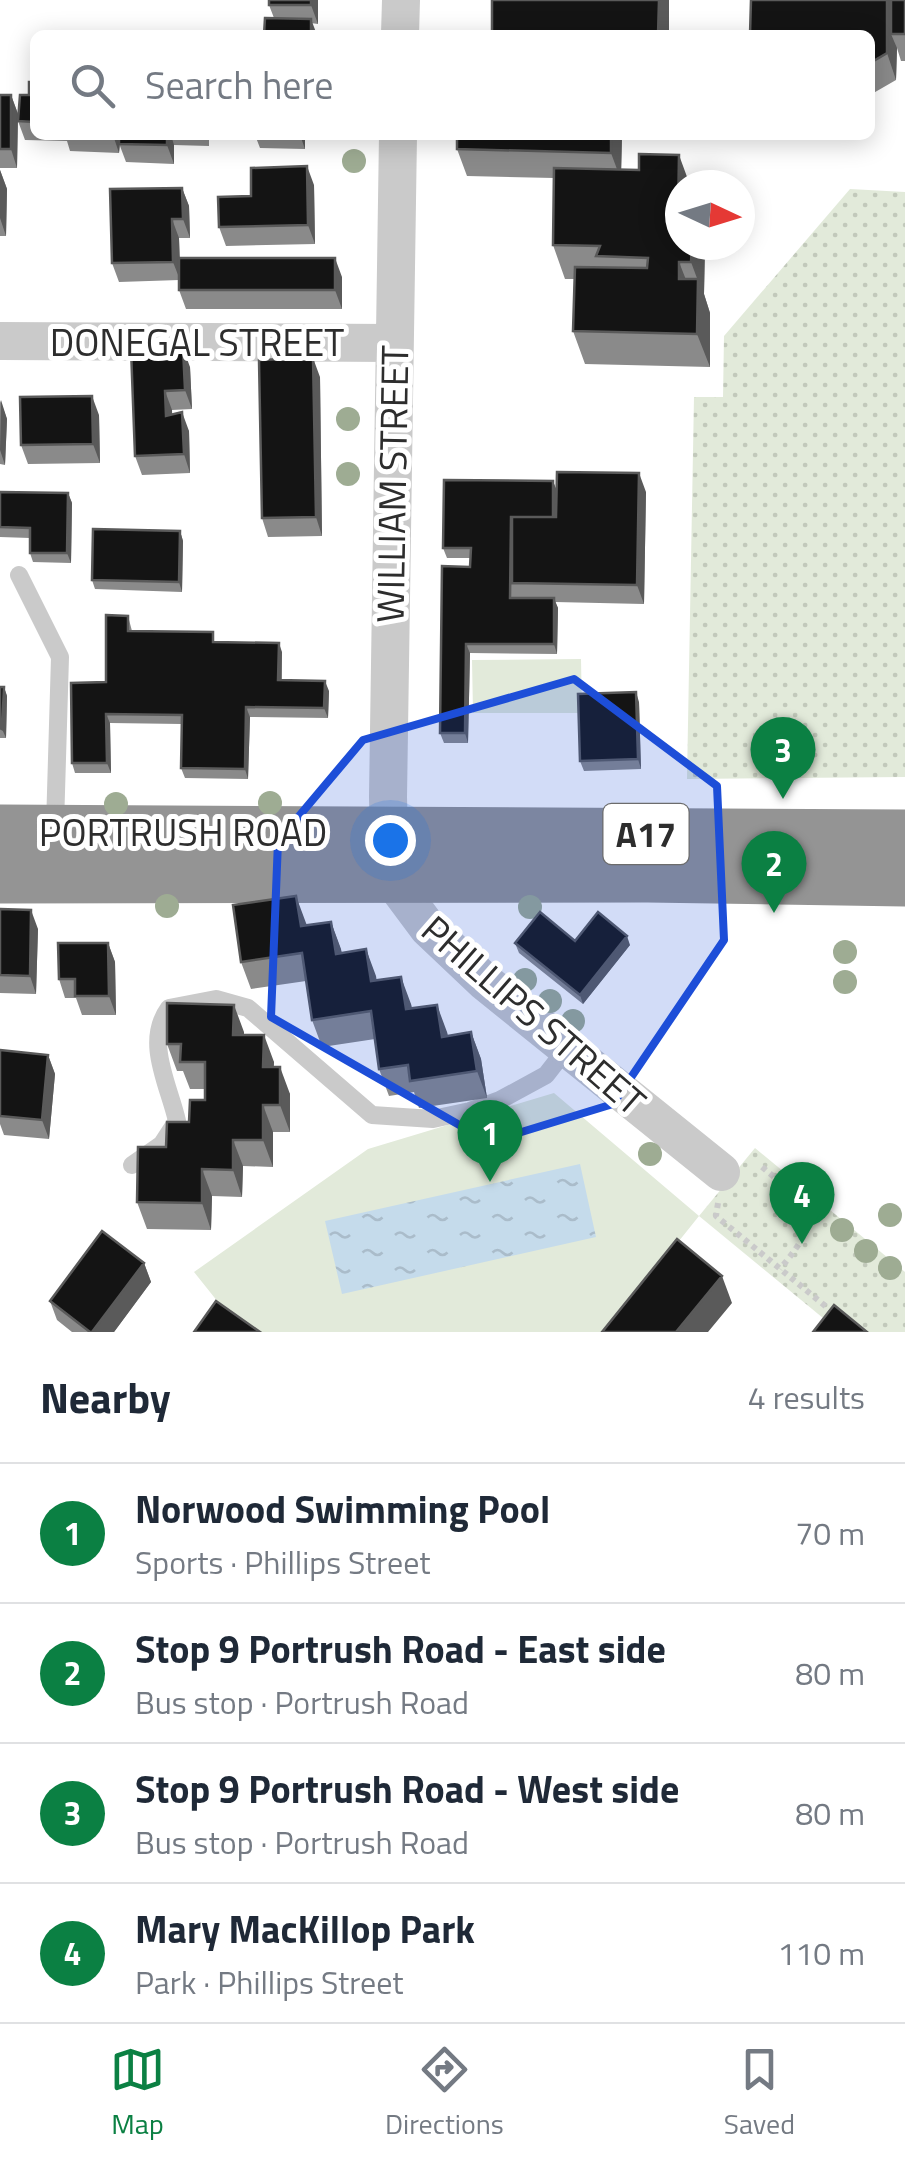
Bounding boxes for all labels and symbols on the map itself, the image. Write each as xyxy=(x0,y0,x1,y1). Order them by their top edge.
north arrow xyxy=(665,170,755,260)
street label: DONEGAL STREET xyxy=(50,313,344,371)
street label: WILLIAM STREET xyxy=(361,345,423,623)
pin: 3 xyxy=(750,716,816,799)
street label: PORTRUSH ROAD xyxy=(39,803,327,861)
road number: A17 xyxy=(604,804,688,864)
your location xyxy=(365,815,416,866)
pin: 2 xyxy=(742,830,806,913)
street label: PHILLIPS STREET xyxy=(409,901,659,1129)
pin: 1 xyxy=(458,1100,522,1182)
pin: 4 xyxy=(770,1162,834,1244)

